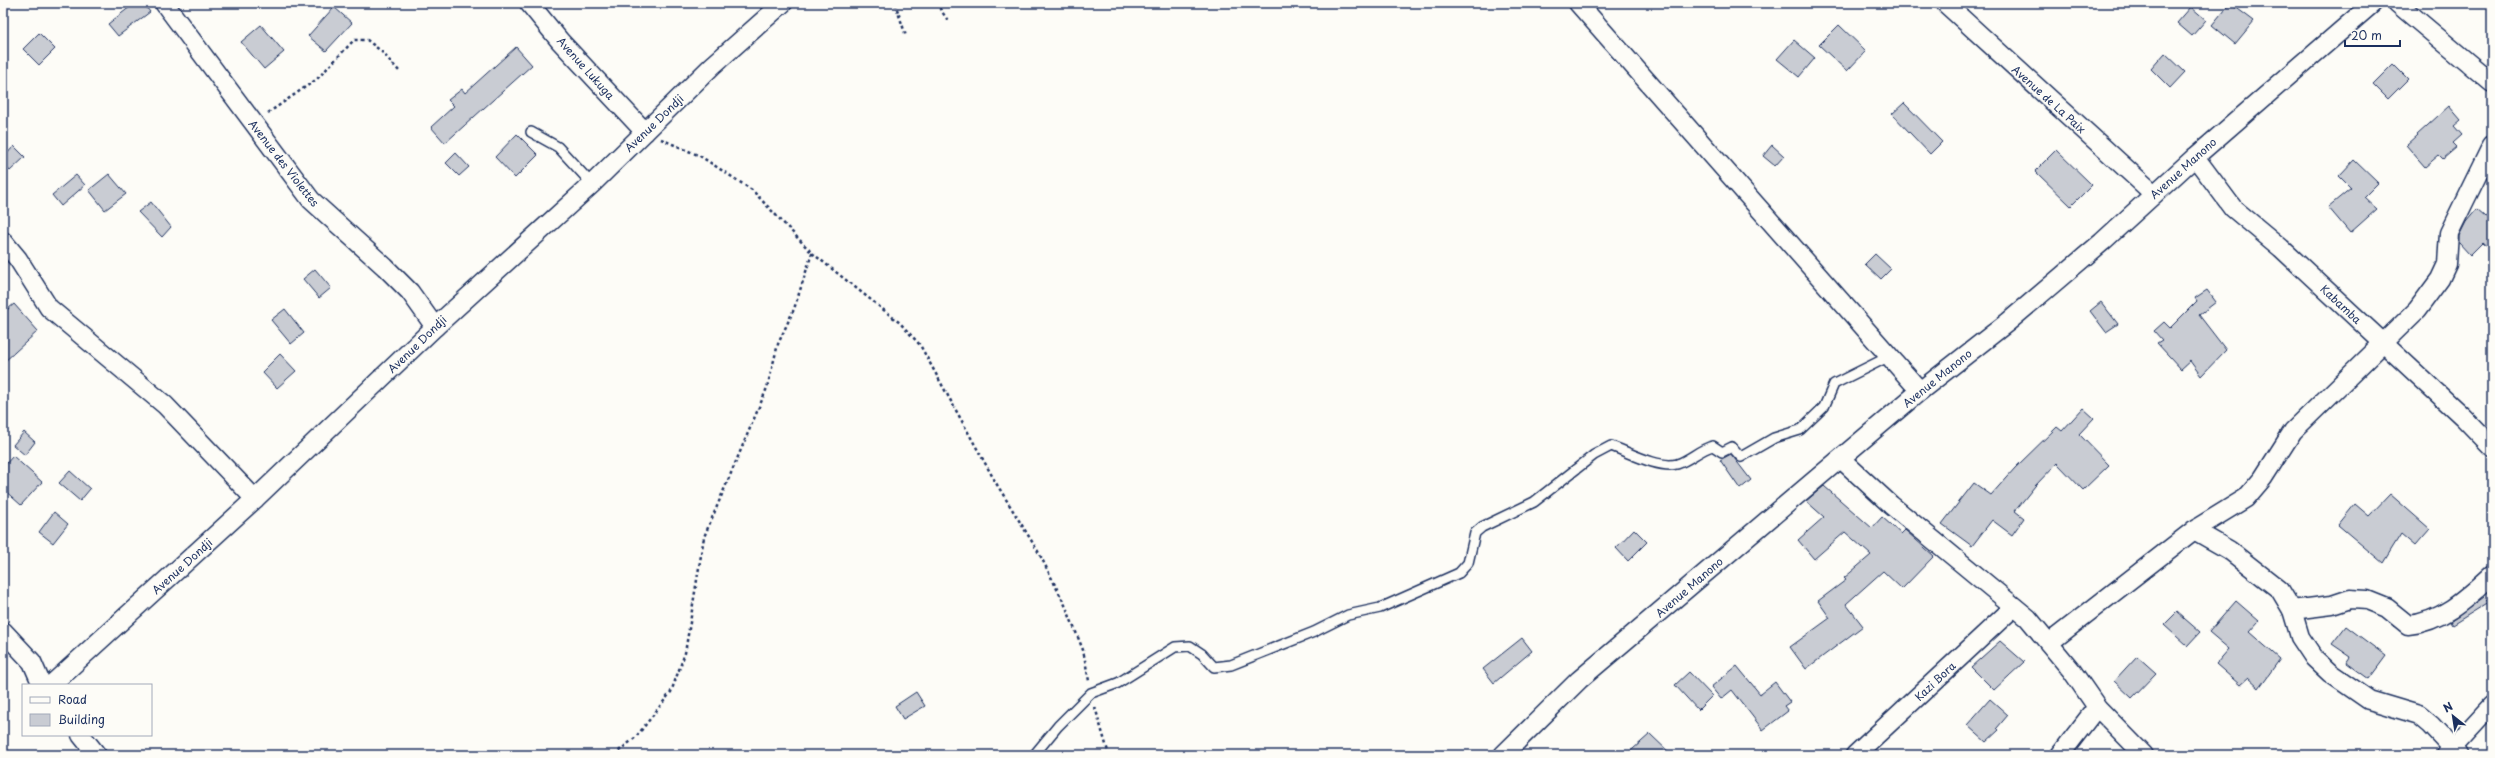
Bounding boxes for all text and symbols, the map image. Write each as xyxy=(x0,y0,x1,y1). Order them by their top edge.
scale bar xyxy=(2345,22,2400,48)
text: 20 m xyxy=(2351,26,2382,44)
street label: Avenue Lukuga xyxy=(553,33,619,103)
street label: Avenue de La Paix xyxy=(2008,61,2090,137)
street label: Avenue Dondji xyxy=(621,90,687,156)
street label: Avenue des Violettes xyxy=(245,116,323,210)
street label: Avenue Manono xyxy=(2146,133,2220,203)
street label: Kabamba xyxy=(2317,280,2366,328)
street label: Avenue Dondji xyxy=(384,311,450,377)
street label: Avenue Manono xyxy=(1899,345,1975,411)
street label: Avenue Dondji xyxy=(148,534,216,598)
street label: Avenue Manono xyxy=(1651,553,1727,621)
street label: Kazi Bora xyxy=(1911,657,1960,705)
legend xyxy=(22,684,152,736)
text: Road xyxy=(58,690,87,708)
north arrow xyxy=(2433,696,2473,736)
text: N xyxy=(2440,697,2456,716)
text: Building xyxy=(58,710,105,728)

